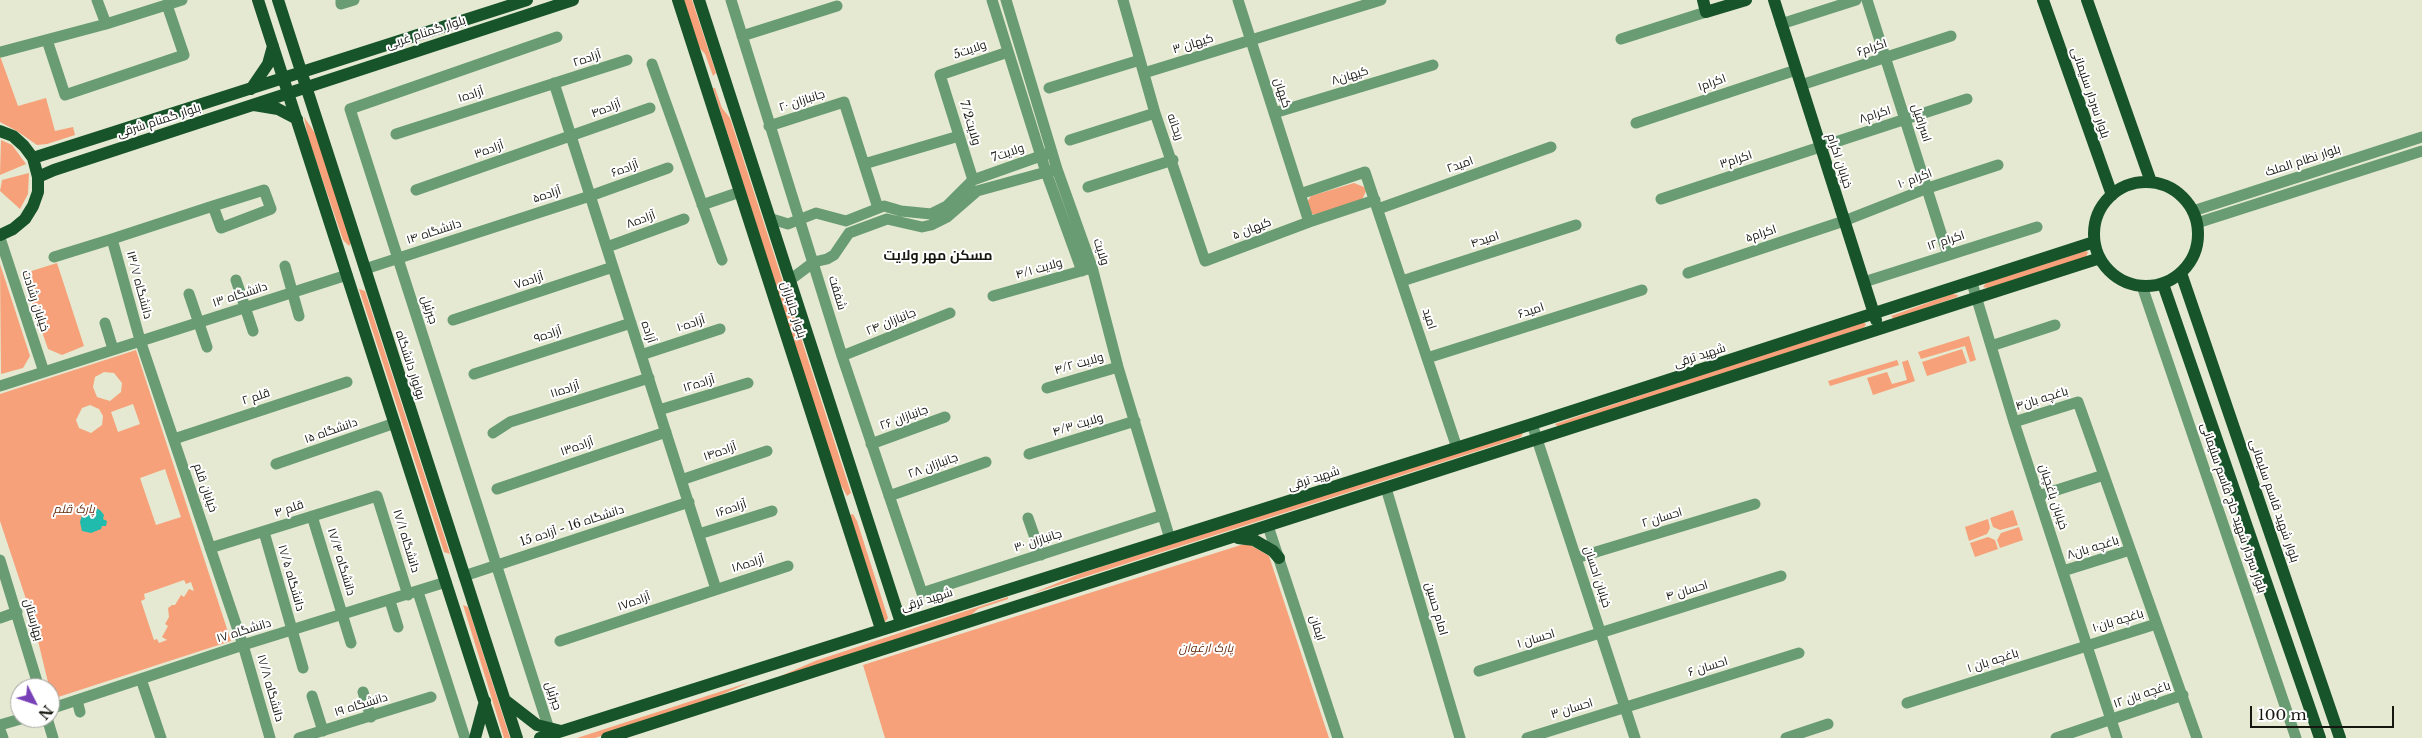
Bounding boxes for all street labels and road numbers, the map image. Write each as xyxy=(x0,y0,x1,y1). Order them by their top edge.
street label: بلوار گمنام غربی xyxy=(385,13,467,53)
street label: کیهان ۳ xyxy=(1171,31,1215,57)
street label: اکرام۶ xyxy=(1855,36,1889,60)
street label: ولایت5 xyxy=(952,38,988,62)
street label: بلوار سردار سلیمانی xyxy=(2068,46,2112,140)
street label: آزاده۲ xyxy=(571,48,603,70)
street label: کیهان۸ xyxy=(1330,64,1370,88)
street label: اکرام۱ xyxy=(1696,72,1728,94)
street label: کیهان xyxy=(1270,76,1294,110)
street label: آزاده۱ xyxy=(456,84,486,106)
street label: جانبازان ۲۰ xyxy=(777,87,827,115)
street label: آزاده۴ xyxy=(589,97,623,121)
street label: ولایت7/2 xyxy=(956,99,984,147)
street label: بلوار گمنام شرقی xyxy=(116,101,202,141)
street label: اسرافیل xyxy=(1908,102,1934,144)
street label: اکرام۸ xyxy=(1857,103,1893,127)
street label: ریحانه xyxy=(1164,112,1186,142)
street label: خیابان اکرام xyxy=(1823,132,1855,190)
street label: آزاده۳ xyxy=(472,138,506,162)
street label: ولایت7 xyxy=(990,141,1026,165)
street label: بلوار نظام الملک xyxy=(2263,142,2343,180)
street label: اکرام۳ xyxy=(1718,148,1754,172)
street label: امید۲ xyxy=(1445,154,1475,176)
street label: آزاده۶ xyxy=(609,157,641,181)
street label: اکرام ۱۰ xyxy=(1896,166,1934,192)
street label: آزاده۵ xyxy=(531,184,563,206)
street label: آزاده۸ xyxy=(624,208,658,232)
street label: کیهان ۵ xyxy=(1231,215,1273,243)
street label: دانشگاه ۱۴ xyxy=(405,216,463,248)
street label: اکرام۵ xyxy=(1744,222,1778,246)
street label: اکرام ۱۲ xyxy=(1925,228,1967,254)
street label: امید۴ xyxy=(1469,229,1501,251)
street label: ولایت xyxy=(1090,237,1112,267)
street label: دانشگاه ۱۳/۷ xyxy=(123,249,155,321)
street label: ولایت ۴/۱ xyxy=(1014,255,1064,283)
street label: خیابان رشادت xyxy=(18,268,52,334)
street label: آزاده۷ xyxy=(513,270,545,292)
street label: شفقت xyxy=(825,274,849,312)
street label: دانشگاه ۱۳ xyxy=(211,279,269,311)
street label: بلوار جانبازان xyxy=(777,280,809,340)
street label: جبرئیل xyxy=(418,294,440,326)
street label: امید۶ xyxy=(1516,300,1546,322)
street label: جانبازان ۲۴ xyxy=(864,305,918,339)
street label: امید xyxy=(1419,307,1439,331)
street label: آزاده۱۰ xyxy=(675,313,707,335)
street label: آزاده xyxy=(638,319,658,345)
street label: آزاده۹ xyxy=(532,324,564,346)
street label: بولوار دانشگاه xyxy=(392,329,428,401)
street label: شهید ترقی xyxy=(1672,341,1728,371)
street label: ولایت ۴/۲ xyxy=(1053,350,1105,378)
street label: آزاده۱۲ xyxy=(681,372,717,396)
street label: آزاده۱۱ xyxy=(549,379,581,401)
street label: باغچه بان۴ xyxy=(2014,384,2070,414)
street label: قلم ۲ xyxy=(240,386,272,408)
street label: جانبازان ۲۶ xyxy=(878,403,930,433)
street label: ولایت ۴/۳ xyxy=(1051,410,1105,440)
street label: دانشگاه ۱۵ xyxy=(303,415,359,447)
street label: بلوار سردار شهید حاج قاسم سلیمانی xyxy=(2197,421,2269,595)
street label: آزاده۱۳ xyxy=(558,435,596,459)
street label: بلوار شهید قاسم سلیمانی xyxy=(2246,437,2302,565)
street label: آزاده۱۴ xyxy=(702,440,738,464)
street label: جانبازان ۲۸ xyxy=(906,450,960,482)
street label: خیابان قلم xyxy=(190,462,220,514)
street label: خیابان باغچبان xyxy=(2036,462,2070,532)
street label: شهید ترقی xyxy=(1286,464,1342,494)
street label: قلم ۴ xyxy=(272,497,306,521)
street label: آزاده۱۶ xyxy=(714,497,748,521)
street label: دانشگاه 16 - آزاده 15 xyxy=(518,502,626,550)
street label: احسان ۲ xyxy=(1640,505,1684,531)
street label: دانشگاه ۱۷/۱ xyxy=(390,508,422,574)
street label: دانشگاه ۱۷/۳ xyxy=(324,526,358,598)
street label: جانبازان ۳۰ xyxy=(1012,527,1064,555)
street label: باغچه بان۸ xyxy=(2065,533,2121,563)
street label: دانشگاه ۱۷/۵ xyxy=(275,543,307,613)
street label: خیابان احسان xyxy=(1580,545,1614,609)
street label: آزاده۱۸ xyxy=(730,552,766,576)
street label: احسان ۴ xyxy=(1664,578,1710,604)
street label: امام حسین xyxy=(1422,581,1450,637)
street label: شهید ترقی xyxy=(899,585,955,615)
street label: آزاده۱۷ xyxy=(616,590,652,614)
street label: بهارستان xyxy=(20,597,46,643)
street label: باغچه بان۱۰ xyxy=(2091,606,2145,636)
street label: ایمان xyxy=(1306,613,1328,643)
street label: دانشگاه ۱۷ xyxy=(215,616,273,646)
street label: احسان ۱ xyxy=(1515,626,1557,652)
street label: باغچه بان ۱ xyxy=(1965,646,2021,676)
street label: دانشگاه ۱۷/۸ xyxy=(254,653,286,723)
street label: احسان ۶ xyxy=(1686,654,1730,680)
street label: باغچه بان ۱۲ xyxy=(2111,678,2173,712)
street label: جبرئیل xyxy=(542,680,564,712)
street label: دانشگاه ۱۹ xyxy=(333,690,389,720)
street label: احسان ۳ xyxy=(1549,696,1595,722)

